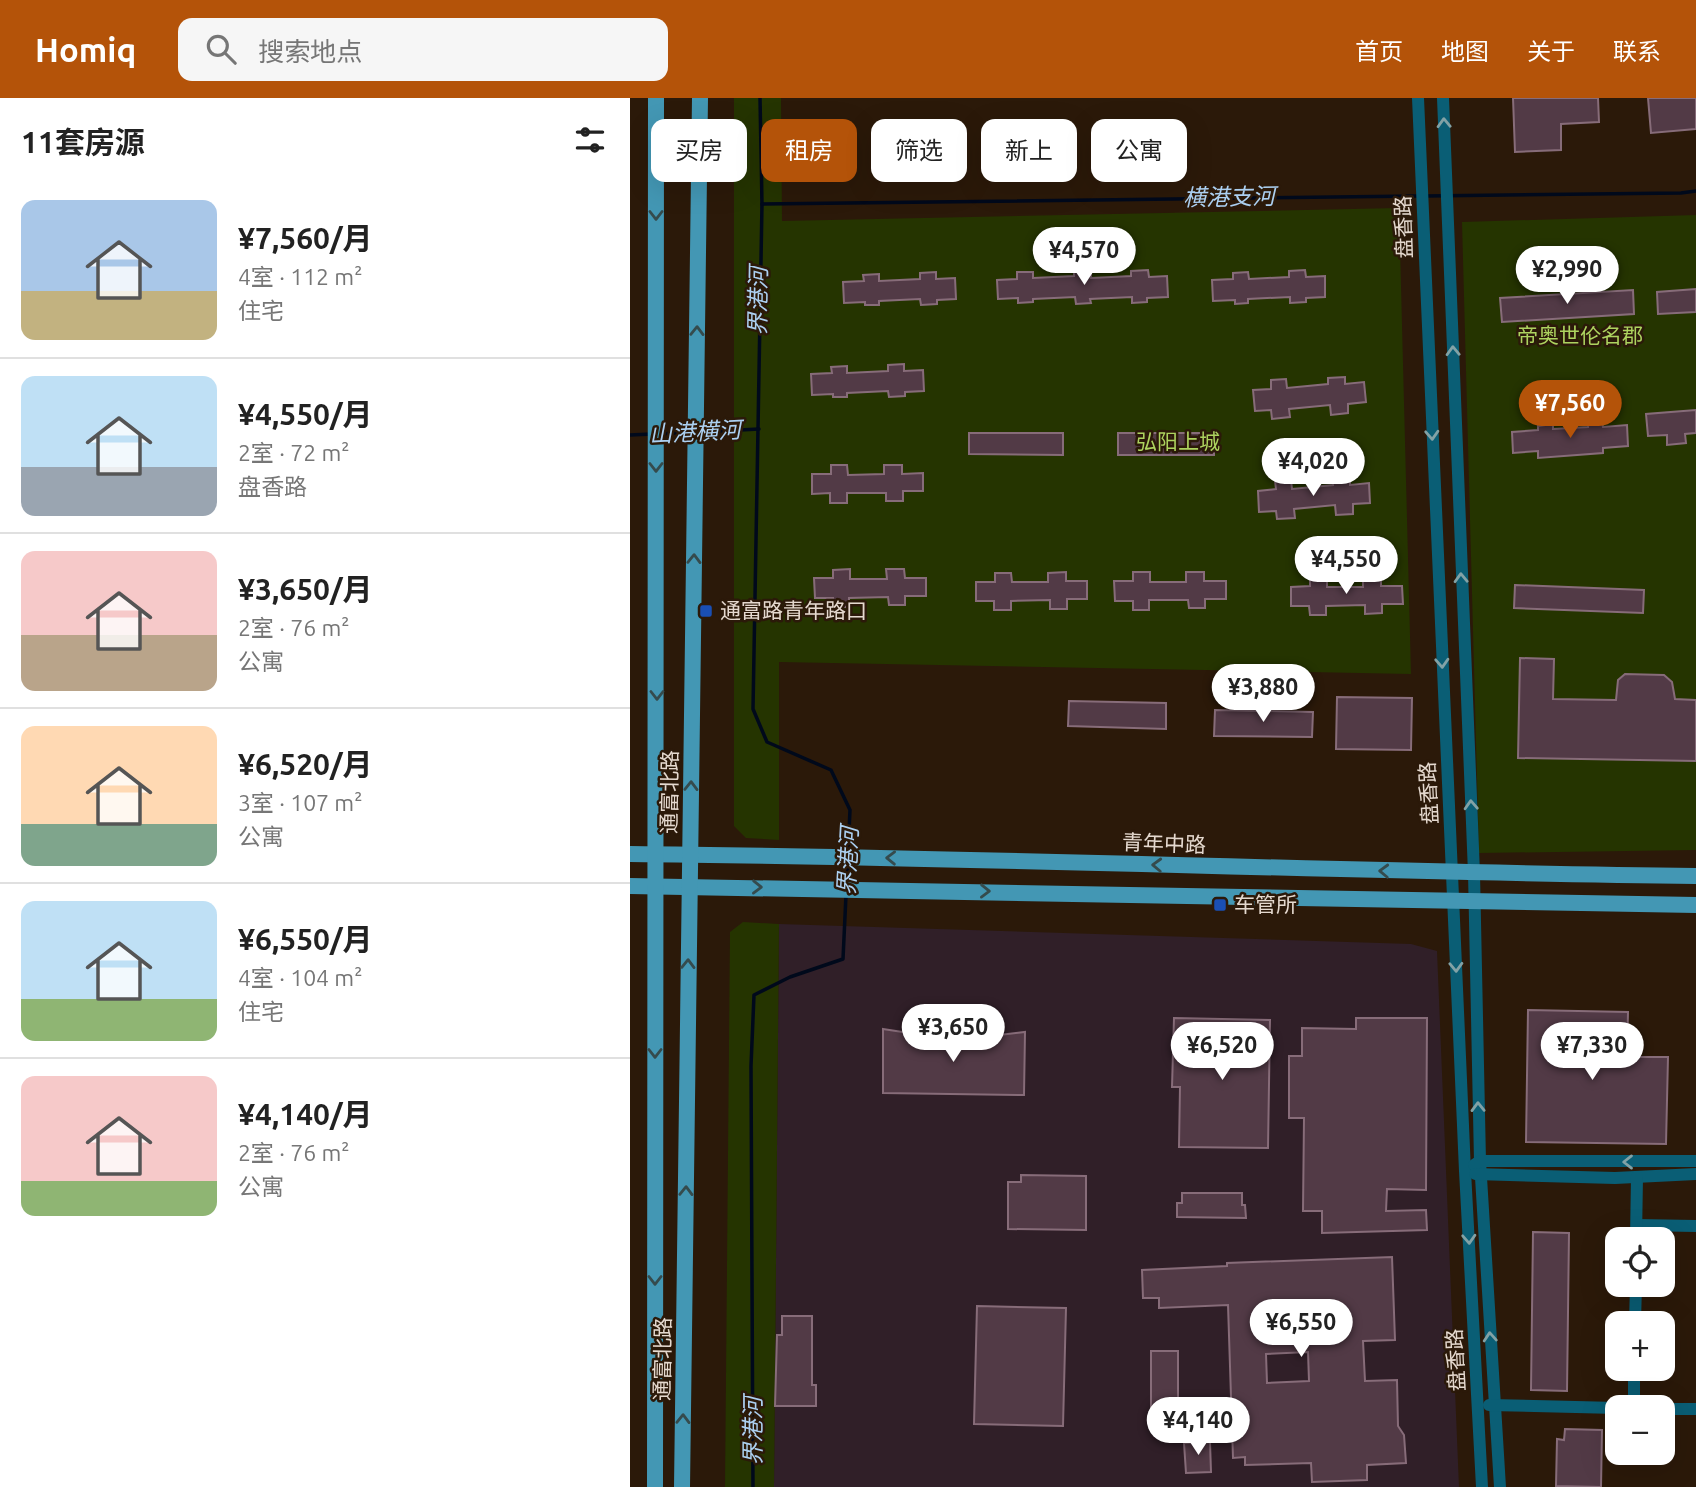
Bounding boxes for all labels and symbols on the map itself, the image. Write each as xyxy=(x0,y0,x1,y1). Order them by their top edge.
one-way arrow xyxy=(1437,117,1452,128)
water label: 横港支河 xyxy=(1183,183,1279,210)
street label: 盘香路 xyxy=(1390,195,1416,259)
one-way arrow xyxy=(648,210,664,221)
pin: ¥4,570 xyxy=(1027,228,1141,287)
pin: ¥2,990 xyxy=(1510,246,1624,306)
water label: 界港河 xyxy=(744,262,771,336)
park label: 帝奥世伦名郡 xyxy=(1517,323,1643,347)
one-way arrow xyxy=(689,326,704,337)
one-way arrow xyxy=(1445,345,1460,356)
pin: ¥7,560 xyxy=(1513,380,1627,440)
water label: 山港横河 xyxy=(648,416,746,446)
park label: 弘阳上城 xyxy=(1136,429,1220,453)
one-way arrow xyxy=(1424,430,1439,441)
pin: ¥4,020 xyxy=(1256,438,1370,498)
one-way arrow xyxy=(648,462,664,473)
pin: ¥4,550 xyxy=(1289,536,1403,596)
one-way arrow xyxy=(686,553,701,564)
one-way arrow xyxy=(1454,572,1469,583)
place label: 通富路青年路口 xyxy=(720,598,867,622)
marker: 通富路青年路口 xyxy=(698,603,714,619)
one-way arrow xyxy=(1435,657,1450,668)
pin: ¥3,880 xyxy=(1206,664,1320,724)
one-way arrow xyxy=(649,690,665,700)
street label: 通富北路 xyxy=(656,750,682,834)
street label: 盘香路 xyxy=(1414,761,1442,825)
one-way arrow xyxy=(683,781,699,791)
one-way arrow xyxy=(1463,799,1478,810)
water label: 界港河 xyxy=(833,822,862,896)
street label: 青年中路 xyxy=(1122,830,1206,856)
one-way arrow xyxy=(886,851,897,866)
one-way arrow xyxy=(1151,857,1162,872)
one-way arrow xyxy=(1378,864,1389,879)
one-way arrow xyxy=(753,879,763,895)
one-way arrow xyxy=(980,883,991,899)
place label: 车管所 xyxy=(1234,892,1297,916)
marker: 车管所 xyxy=(1212,897,1228,913)
one-way arrow xyxy=(681,958,696,969)
one-way arrow xyxy=(1449,962,1464,973)
pin: ¥3,650 xyxy=(896,1004,1010,1064)
pin: ¥6,520 xyxy=(1165,1023,1279,1082)
pin: ¥7,330 xyxy=(1535,1023,1649,1082)
one-way arrow xyxy=(647,1048,663,1059)
one-way arrow xyxy=(1471,1101,1486,1112)
one-way arrow xyxy=(1622,1154,1633,1170)
one-way arrow xyxy=(678,1186,694,1196)
one-way arrow xyxy=(1461,1234,1476,1245)
one-way arrow xyxy=(647,1276,663,1286)
pin: ¥6,550 xyxy=(1244,1300,1358,1359)
street label: 通富北路 xyxy=(649,1317,675,1401)
street label: 盘香路 xyxy=(1441,1328,1469,1392)
one-way arrow xyxy=(1483,1331,1498,1342)
water label: 界港河 xyxy=(740,1393,765,1466)
pin: ¥4,140 xyxy=(1141,1398,1255,1457)
one-way arrow xyxy=(675,1413,691,1424)

